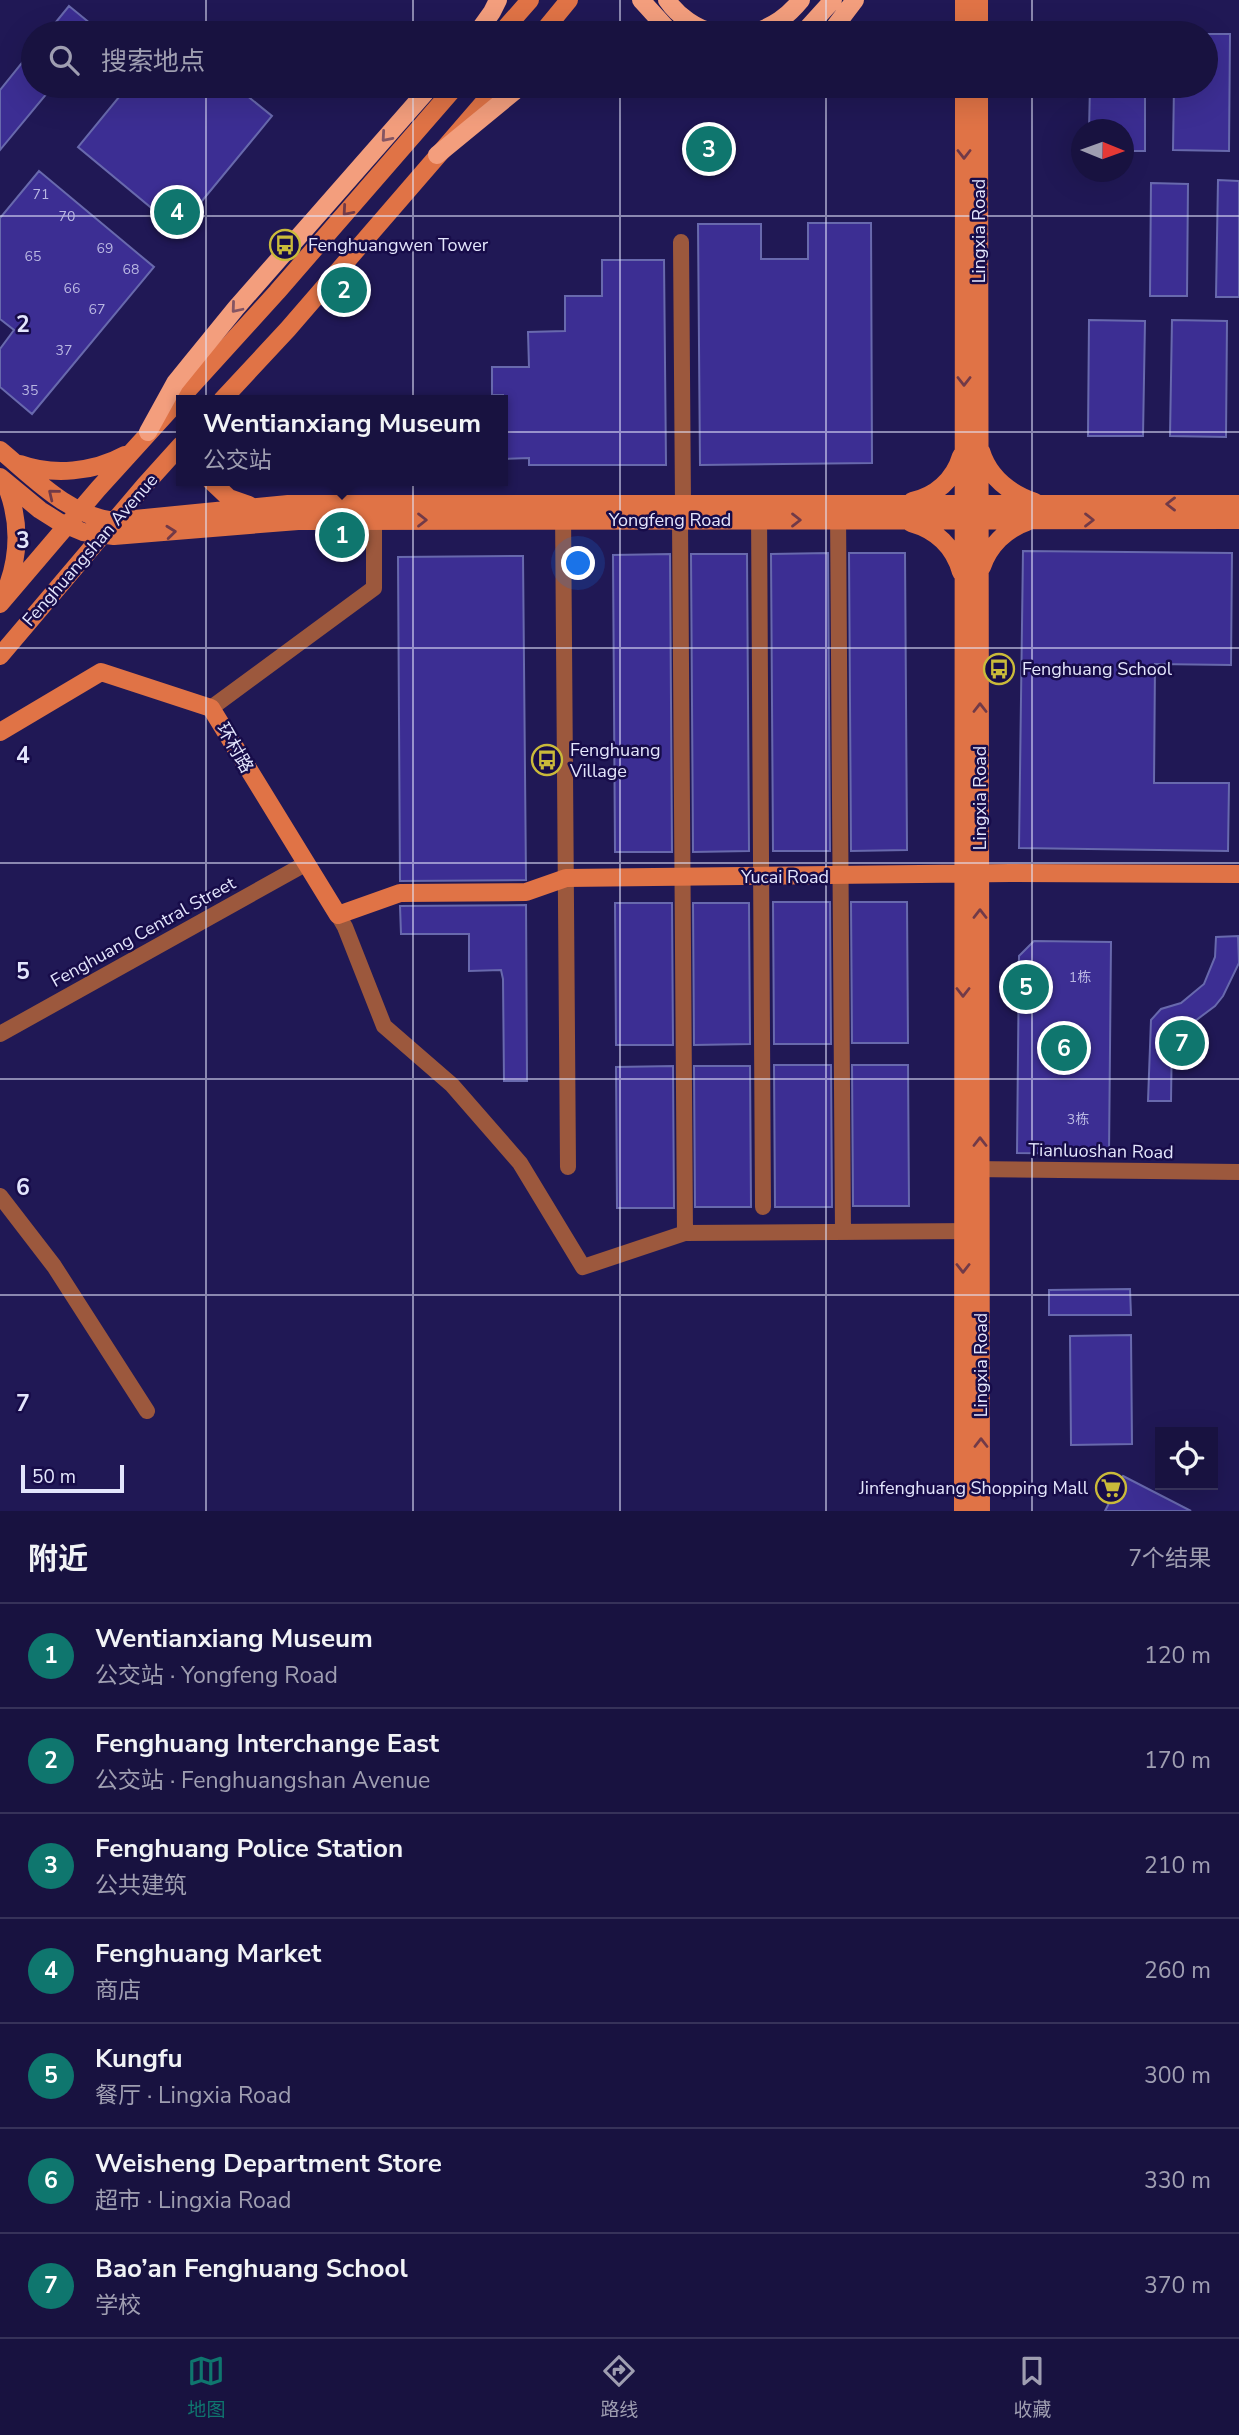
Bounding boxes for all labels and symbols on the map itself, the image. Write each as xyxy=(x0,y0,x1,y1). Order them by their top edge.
north arrow xyxy=(1071,119,1134,182)
pin: 3 xyxy=(686,123,732,175)
one-way arrow xyxy=(382,129,394,142)
one-way arrow xyxy=(956,149,972,160)
street label: Lingxia Road xyxy=(967,179,991,283)
house number: 71 xyxy=(33,185,49,204)
pin: 4 xyxy=(154,186,200,238)
one-way arrow xyxy=(343,203,355,216)
house number: 70 xyxy=(59,207,75,226)
bus stop icon: Fenghuangwen Tower xyxy=(268,228,302,262)
place label: Fenghuangwen Tower xyxy=(308,233,489,257)
house number: 69 xyxy=(97,239,113,258)
house number: 65 xyxy=(25,247,41,266)
house number: 68 xyxy=(123,260,139,279)
pin: 2 xyxy=(321,264,367,316)
house number: 66 xyxy=(64,279,80,298)
house number: 67 xyxy=(89,300,105,319)
one-way arrow xyxy=(232,300,244,313)
text: 2 xyxy=(16,309,30,340)
house number: 37 xyxy=(56,341,72,360)
one-way arrow xyxy=(956,377,972,387)
house number: 35 xyxy=(22,381,38,400)
street label: Fenghuangshan Avenue xyxy=(17,469,163,631)
one-way arrow xyxy=(49,490,62,502)
one-way arrow xyxy=(1165,496,1176,512)
street label: Yongfeng Road xyxy=(608,508,731,532)
pin: 1 xyxy=(319,509,365,561)
one-way arrow xyxy=(417,512,428,528)
one-way arrow xyxy=(792,512,802,528)
one-way arrow xyxy=(1084,512,1094,528)
one-way arrow xyxy=(165,524,176,539)
text: 3 xyxy=(16,525,30,556)
your location xyxy=(561,546,595,580)
bus stop icon: Fenghuang School xyxy=(982,652,1016,686)
place label: Fenghuang School xyxy=(1022,657,1173,681)
one-way arrow xyxy=(972,702,988,713)
street label: 环村路 xyxy=(211,719,259,777)
place label: Fenghuang Village xyxy=(569,738,661,783)
text: 4 xyxy=(16,740,30,771)
bus stop icon: Fenghuang Village xyxy=(530,743,564,777)
street label: Lingxia Road xyxy=(968,746,992,850)
street label: Yucai Road xyxy=(740,865,829,889)
street label: Fenghuang Central Street xyxy=(46,871,240,993)
one-way arrow xyxy=(972,909,988,919)
text: 5 xyxy=(16,956,30,987)
pin: 5 xyxy=(1003,961,1049,1013)
house number: 1栋 xyxy=(1069,968,1091,987)
one-way arrow xyxy=(955,987,971,997)
pin: 7 xyxy=(1159,1017,1205,1069)
pin: 6 xyxy=(1041,1022,1087,1074)
house number: 3栋 xyxy=(1067,1110,1089,1129)
one-way arrow xyxy=(972,1136,988,1147)
street label: Tianluoshan Road xyxy=(1028,1138,1174,1164)
text: 6 xyxy=(16,1172,30,1203)
one-way arrow xyxy=(955,1263,971,1274)
street label: Lingxia Road xyxy=(969,1313,993,1417)
text: 7 xyxy=(16,1388,30,1419)
one-way arrow xyxy=(973,1437,989,1448)
scale bar xyxy=(21,1462,124,1494)
supermarket icon: Jinfenghuang Shopping Mall xyxy=(1094,1471,1128,1505)
place label: Jinfenghuang Shopping Mall xyxy=(858,1476,1089,1500)

